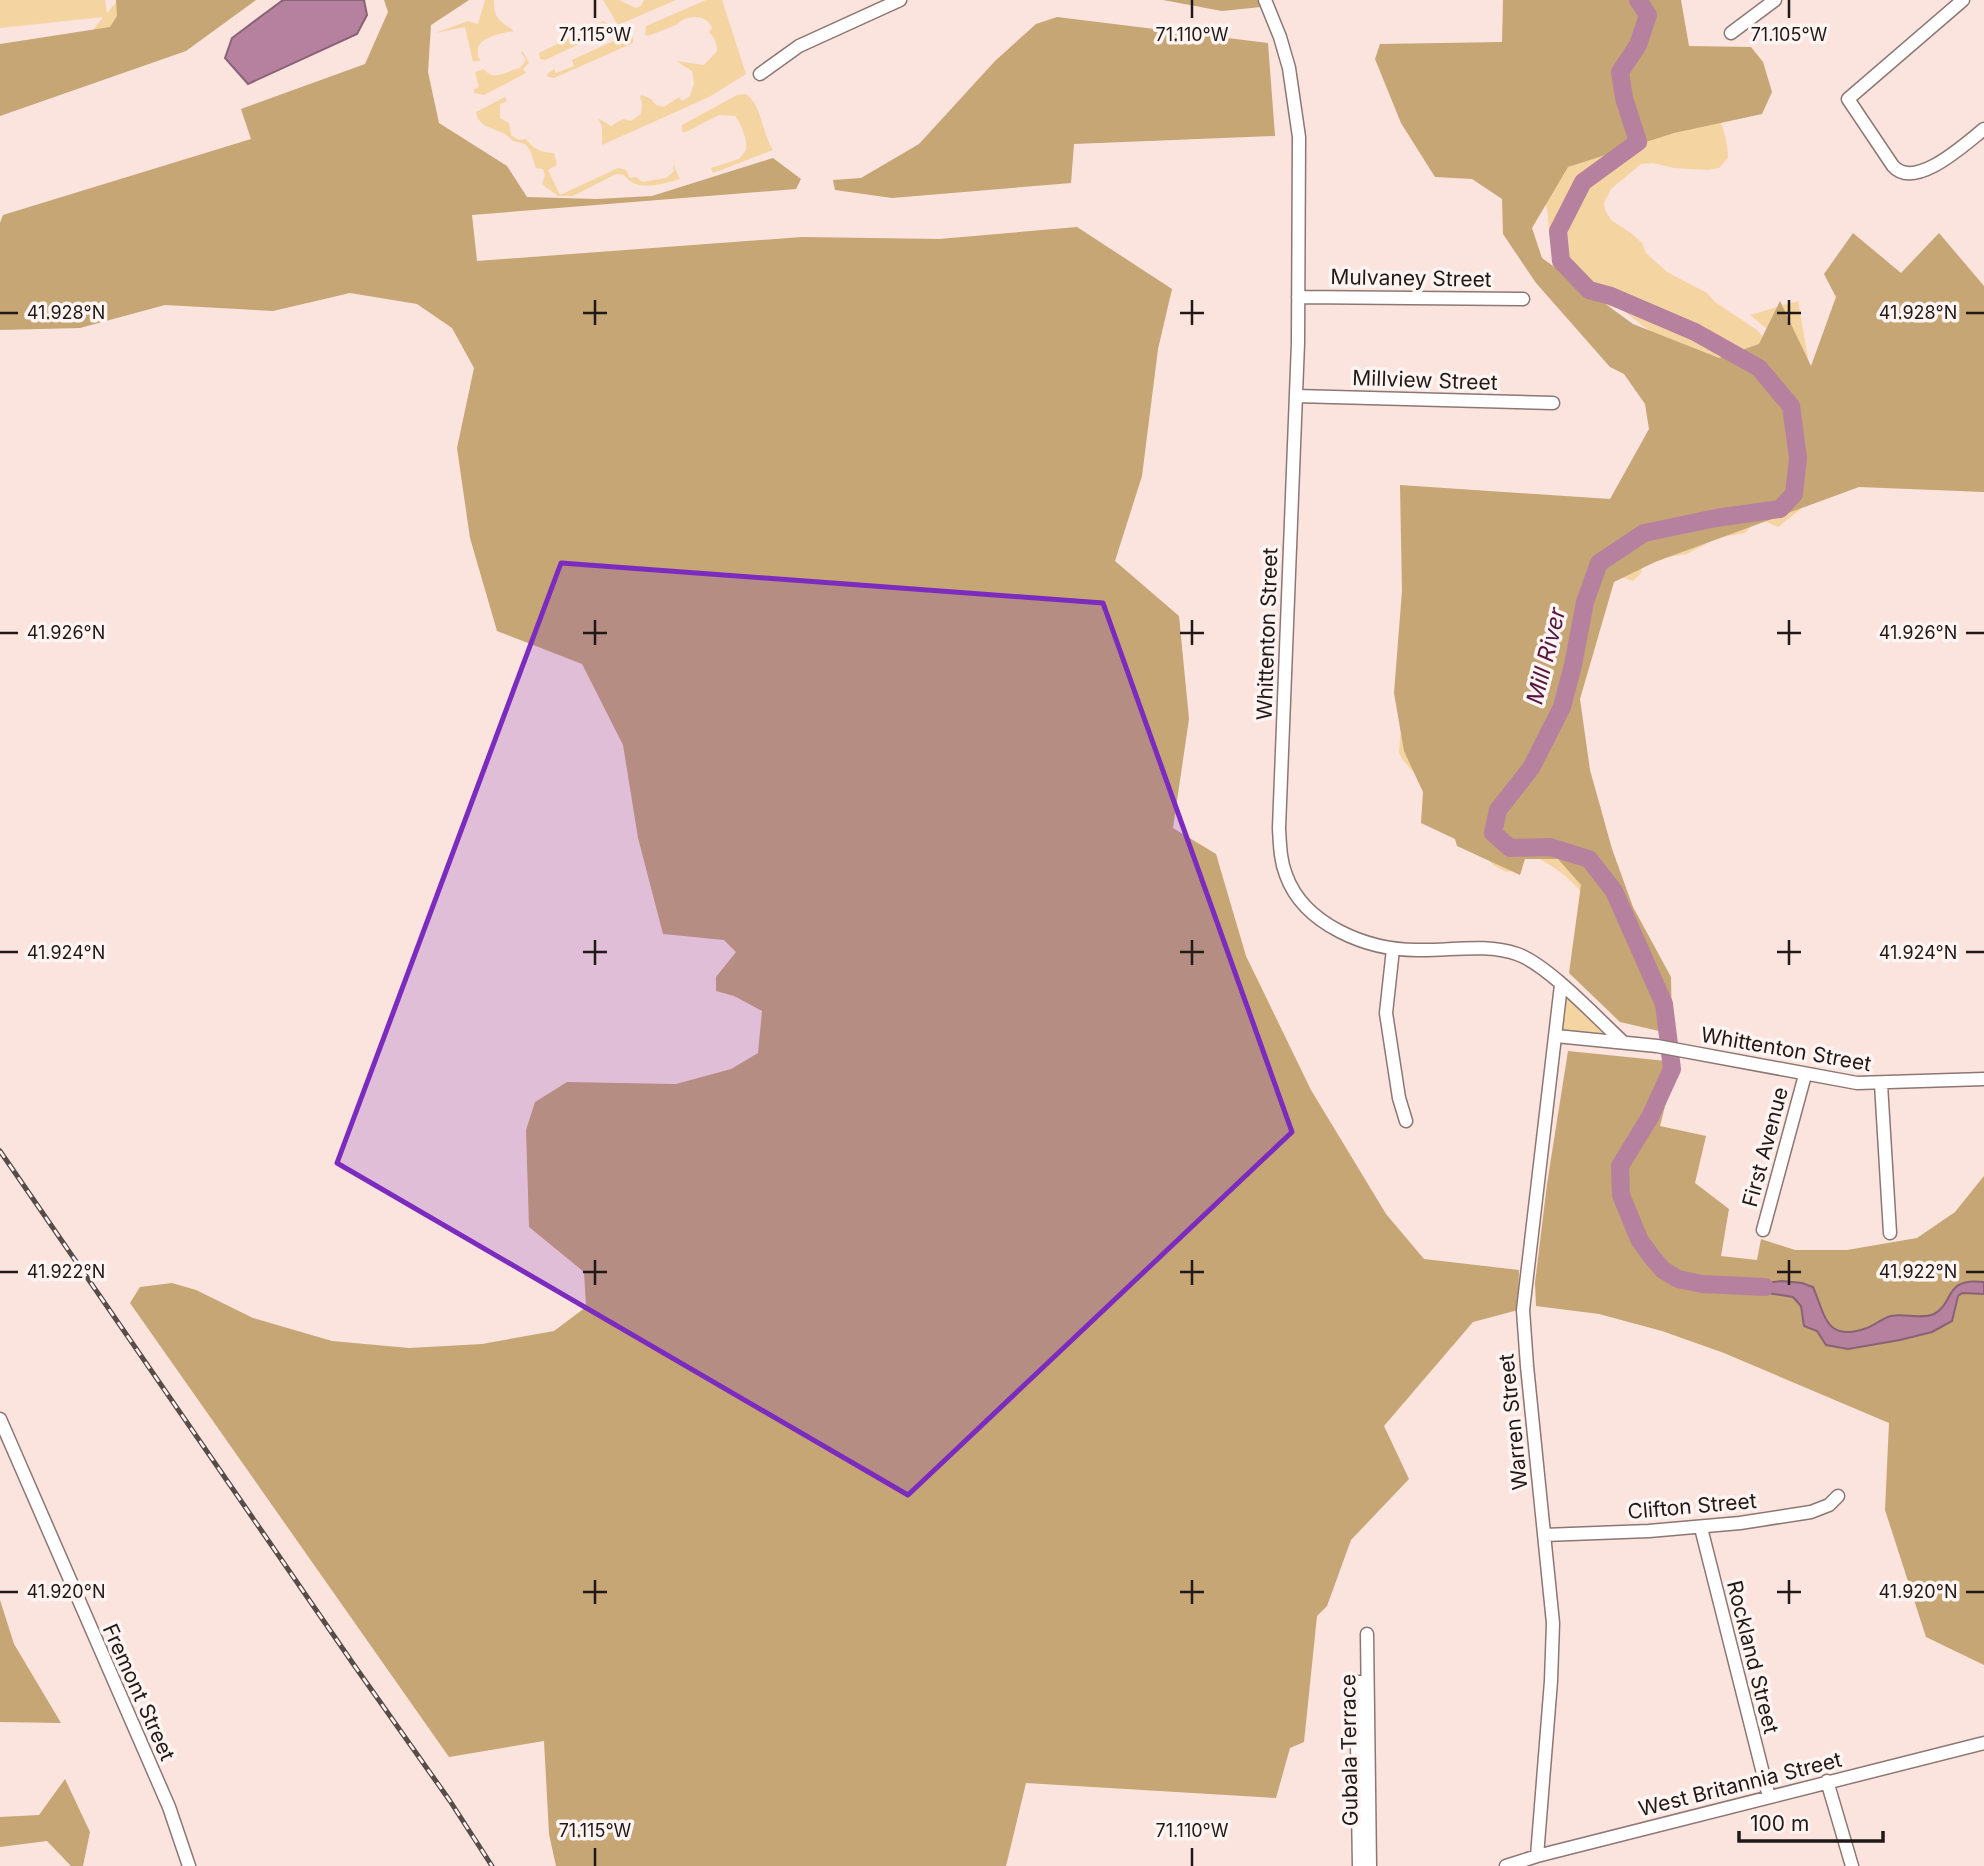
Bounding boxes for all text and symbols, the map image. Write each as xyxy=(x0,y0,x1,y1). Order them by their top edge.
text: 71.115°W xyxy=(559,24,632,45)
text: 71.110°W xyxy=(1155,24,1229,45)
text: 71.105°W xyxy=(1751,24,1828,45)
street label: Mulvaney Street xyxy=(1330,264,1492,292)
text: 41.928°N xyxy=(27,302,105,323)
text: 41.928°N xyxy=(1879,302,1957,323)
street label: Millview Street xyxy=(1352,365,1498,395)
street label: Whittenton Street xyxy=(1251,547,1283,721)
water label: Mill River xyxy=(1520,603,1572,707)
text: 41.926°N xyxy=(27,622,105,643)
text: 41.926°N xyxy=(1879,622,1957,643)
text: 41.924°N xyxy=(27,942,105,963)
text: 41.924°N xyxy=(1879,942,1957,963)
street label: Whittenton Street xyxy=(1699,1022,1873,1076)
street label: First Avenue xyxy=(1737,1084,1793,1210)
text: 41.922°N xyxy=(27,1261,105,1282)
text: 41.922°N xyxy=(1879,1261,1957,1282)
street label: Warren Street xyxy=(1493,1352,1533,1491)
street label: Clifton Street xyxy=(1626,1488,1758,1524)
street label: Rockland Street xyxy=(1722,1578,1784,1736)
text: 41.920°N xyxy=(27,1581,105,1602)
text: 41.920°N xyxy=(1879,1581,1957,1602)
street label: Fremont Street xyxy=(98,1620,180,1764)
street label: Gubala Terrace xyxy=(1335,1674,1363,1826)
street label: West Britannia Street xyxy=(1636,1747,1844,1821)
scale bar xyxy=(1739,1800,1882,1844)
text: 100 m xyxy=(1750,1811,1809,1836)
text: 71.115°W xyxy=(559,1820,632,1841)
text: 71.110°W xyxy=(1155,1820,1229,1841)

